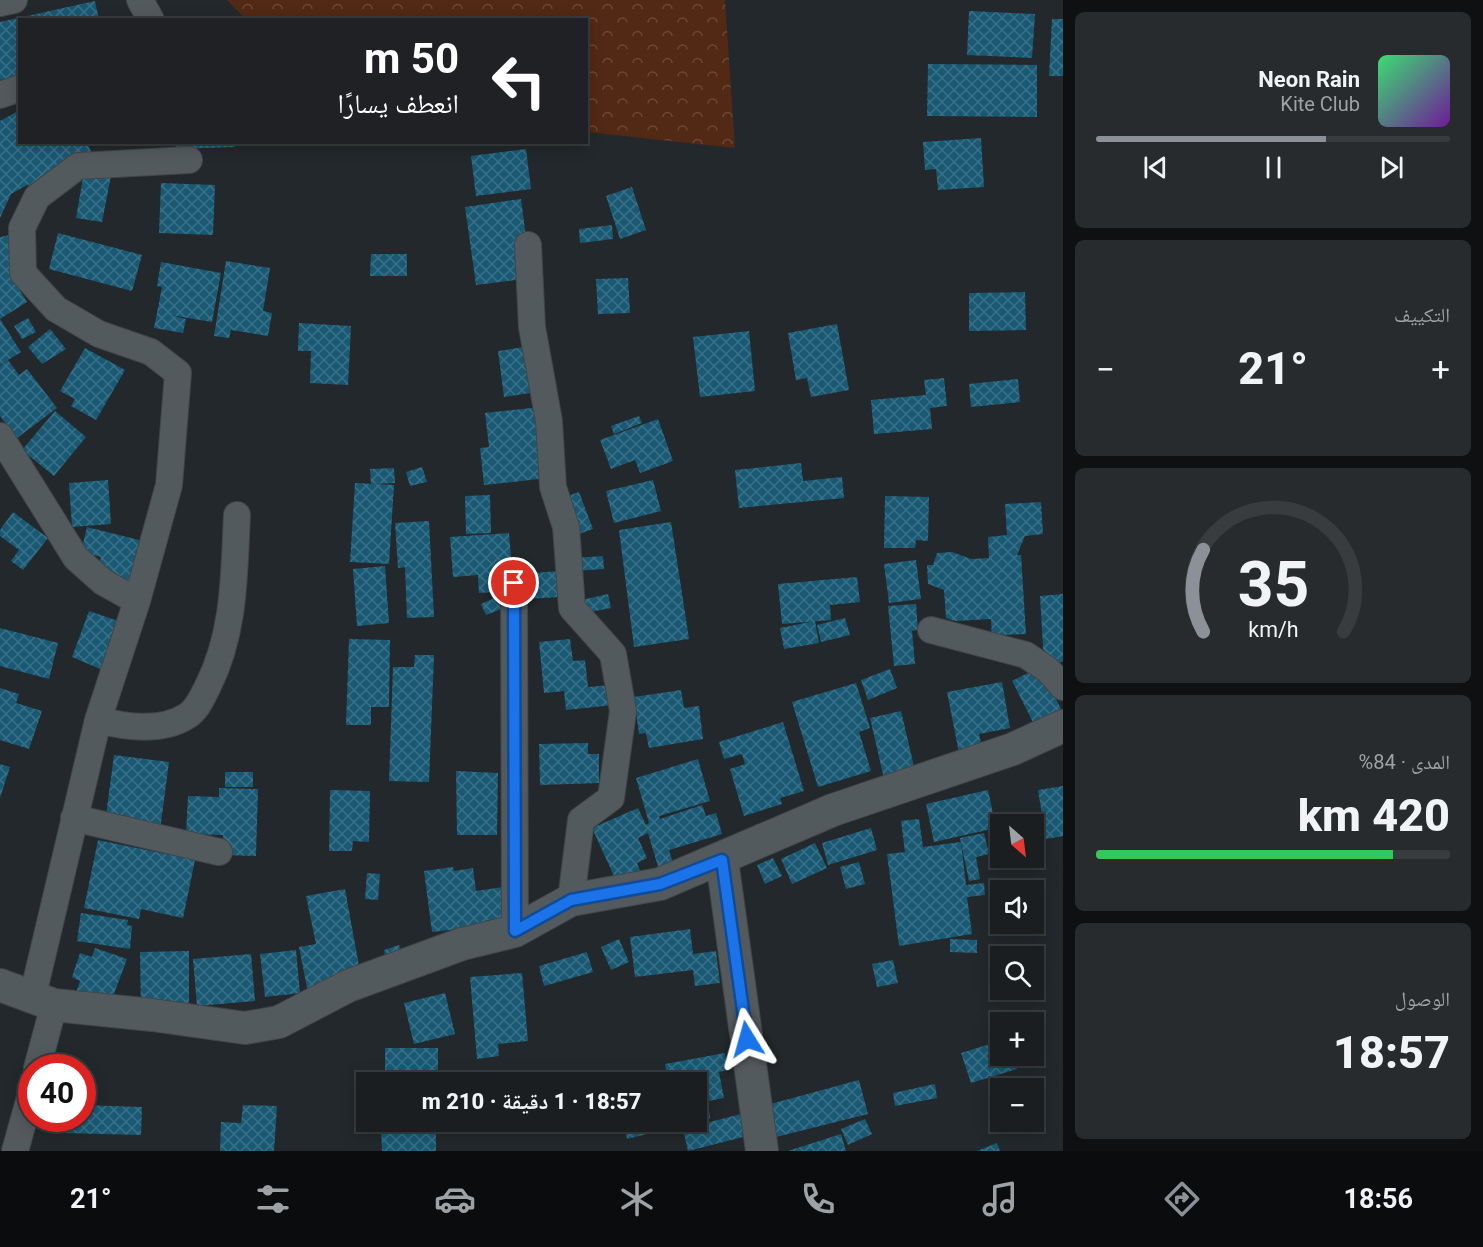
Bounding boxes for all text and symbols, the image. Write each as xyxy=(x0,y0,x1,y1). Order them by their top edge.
text: 50 m xyxy=(364,34,459,83)
icon: left xyxy=(480,42,558,120)
text: Neon Rain xyxy=(1258,67,1360,92)
text: انعطف يسارًا xyxy=(337,88,459,120)
text: Kite Club xyxy=(1280,92,1360,116)
icon: previous xyxy=(1139,151,1172,184)
icon: pause xyxy=(1257,151,1290,184)
icon: next xyxy=(1375,151,1408,184)
text: التكييف xyxy=(1394,303,1450,327)
text: 21° xyxy=(1238,342,1308,395)
text: − xyxy=(1096,350,1115,389)
text: + xyxy=(1431,350,1450,389)
text: 35 xyxy=(1237,549,1309,622)
pin xyxy=(488,557,539,608)
icon: arrive xyxy=(497,566,530,599)
text: km/h xyxy=(1248,618,1298,643)
text: المدى · 84% xyxy=(1359,750,1450,774)
text: 420 km xyxy=(1298,789,1450,842)
north arrow xyxy=(990,814,1044,868)
map controls xyxy=(990,814,1044,1132)
button: sound xyxy=(990,880,1044,934)
button: search xyxy=(990,946,1044,1000)
text: الوصول xyxy=(1395,987,1450,1011)
position arrow xyxy=(715,1007,779,1071)
button: + xyxy=(990,1012,1044,1066)
text: 18:57 xyxy=(1333,1026,1450,1079)
speed limit sign: 40 xyxy=(18,1054,96,1132)
button: − xyxy=(990,1078,1044,1132)
text: 18:57 · 1 دقيقة · 210 m xyxy=(422,1089,641,1114)
icon: filters xyxy=(252,1178,294,1220)
icon: car xyxy=(434,1178,476,1220)
icon: climate xyxy=(616,1178,658,1220)
icon: phone xyxy=(797,1178,839,1220)
icon: music xyxy=(979,1178,1021,1220)
icon: directions xyxy=(1161,1178,1203,1220)
text: 21° xyxy=(70,1183,112,1215)
text: 18:56 xyxy=(1343,1183,1413,1215)

